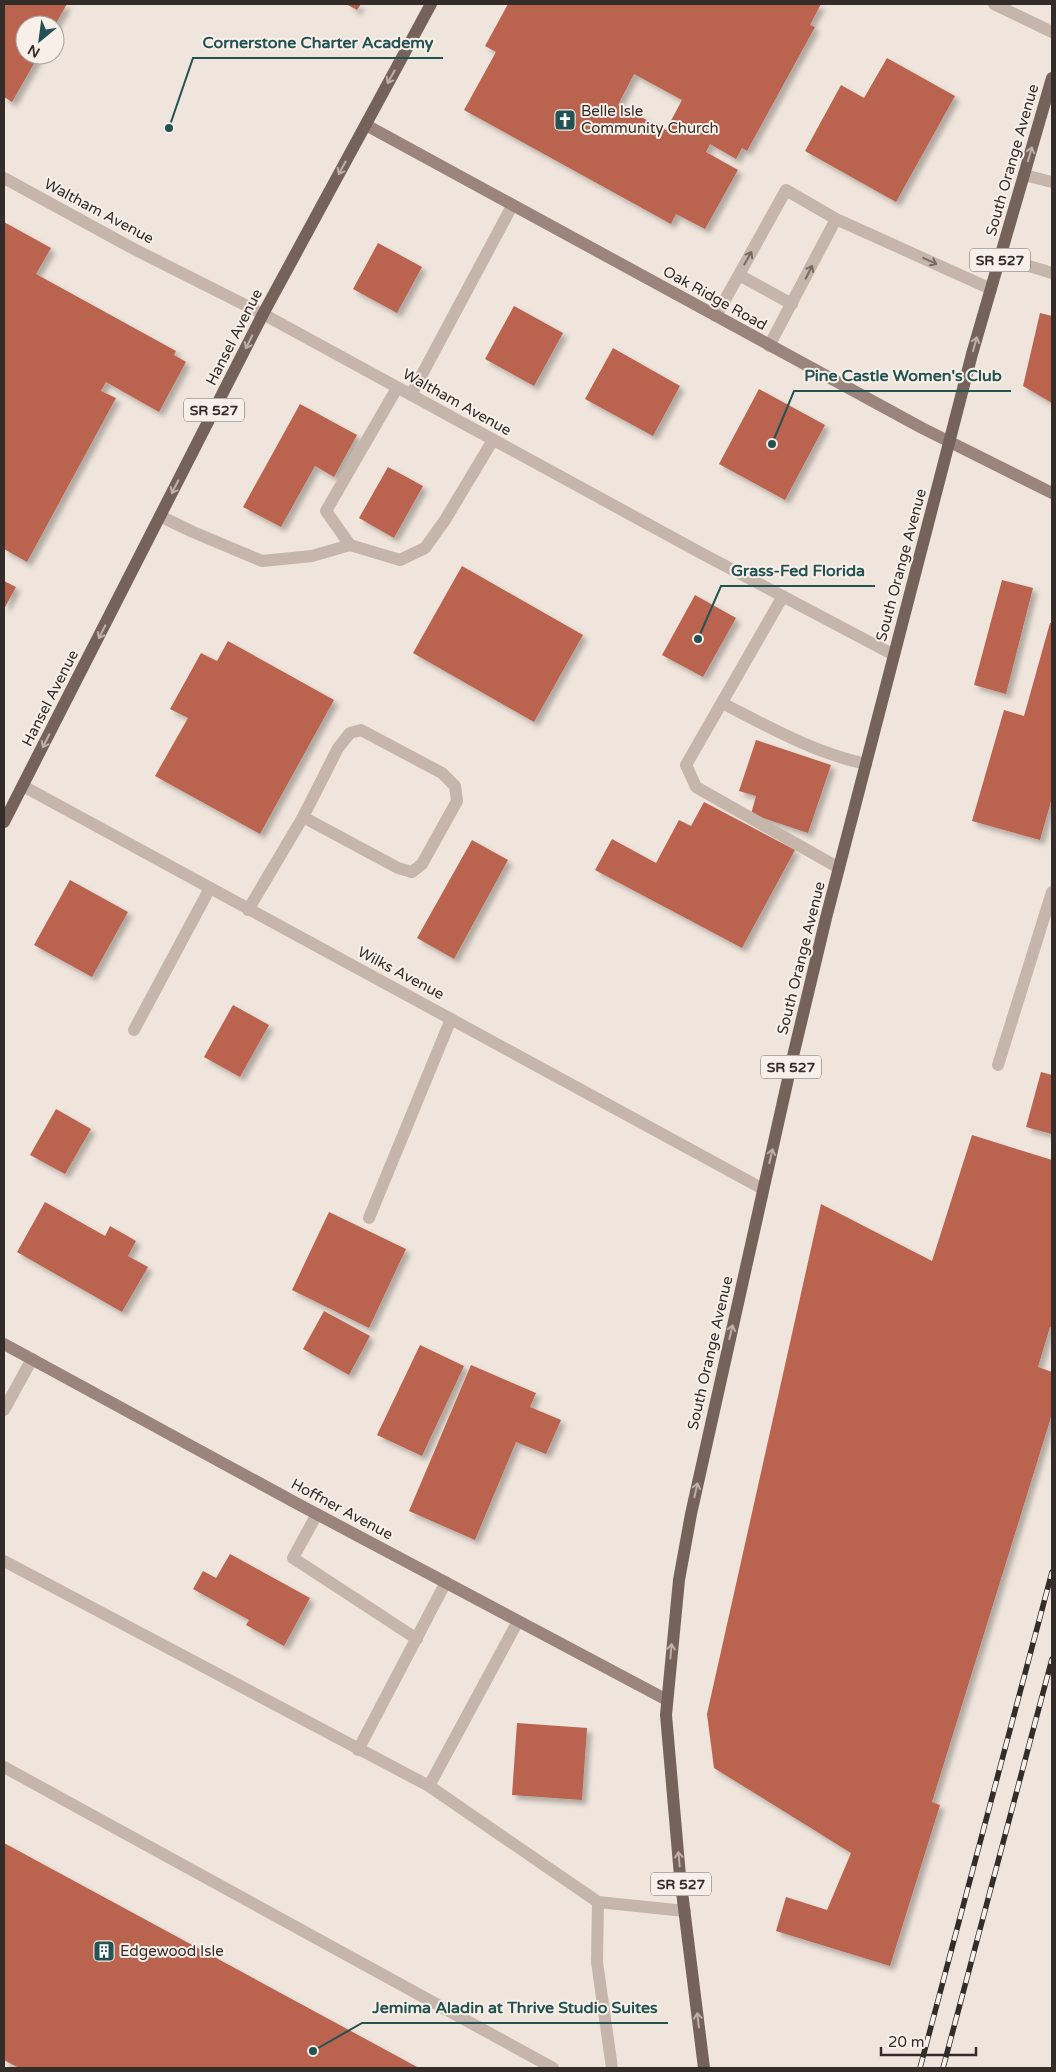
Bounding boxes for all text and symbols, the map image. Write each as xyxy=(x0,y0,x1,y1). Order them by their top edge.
north arrow xyxy=(15,15,65,65)
callout: Cornerstone Charter Academy xyxy=(193,27,443,58)
text: Cornerstone Charter Academy xyxy=(203,33,434,53)
text: N xyxy=(25,41,43,61)
one-way arrow xyxy=(386,70,396,84)
street label: South Orange Avenue xyxy=(982,82,1042,238)
place label: Belle Isle Community Church xyxy=(581,102,719,137)
church icon: Belle Isle Community Church xyxy=(553,108,577,132)
one-way arrow xyxy=(1026,147,1035,163)
one-way arrow xyxy=(337,160,346,175)
street label: Waltham Avenue xyxy=(41,175,157,247)
road number: SR 527 xyxy=(970,248,1030,272)
one-way arrow xyxy=(743,251,753,266)
one-way arrow xyxy=(922,257,937,267)
street label: Oak Ridge Road xyxy=(660,262,770,334)
one-way arrow xyxy=(805,265,814,280)
street label: Hansel Avenue xyxy=(202,286,266,388)
one-way arrow xyxy=(244,334,253,349)
one-way arrow xyxy=(971,336,981,352)
callout: Pine Castle Women's Club xyxy=(794,360,1011,391)
street label: Waltham Avenue xyxy=(400,365,514,439)
text: Pine Castle Women's Club xyxy=(804,366,1002,386)
road number: SR 527 xyxy=(184,398,244,422)
one-way arrow xyxy=(170,479,180,494)
street label: South Orange Avenue xyxy=(872,487,930,643)
callout: Grass-Fed Florida xyxy=(721,555,875,586)
text: Grass-Fed Florida xyxy=(731,561,865,581)
one-way arrow xyxy=(96,624,106,639)
street label: Hansel Avenue xyxy=(18,647,82,749)
one-way arrow xyxy=(41,734,51,749)
street label: South Orange Avenue xyxy=(773,880,829,1036)
street label: Wilks Avenue xyxy=(355,943,447,1003)
road number: SR 527 xyxy=(761,1056,821,1078)
one-way arrow xyxy=(767,1149,776,1165)
street label: South Orange Avenue xyxy=(684,1274,736,1432)
one-way arrow xyxy=(727,1324,736,1340)
street label: Hoffner Avenue xyxy=(288,1475,396,1543)
one-way arrow xyxy=(692,1483,701,1499)
one-way arrow xyxy=(667,1643,676,1659)
one-way arrow xyxy=(674,1851,683,1867)
road number: SR 527 xyxy=(651,1872,711,1896)
building icon: Edgewood Isle xyxy=(92,1939,116,1963)
place label: Edgewood Isle xyxy=(120,1942,224,1960)
callout: Jemima Aladin at Thrive Studio Suites xyxy=(362,1992,668,2023)
text: Jemima Aladin at Thrive Studio Suites xyxy=(371,1998,658,2018)
one-way arrow xyxy=(693,2012,703,2028)
scale bar xyxy=(881,2024,976,2056)
text: 20 m xyxy=(888,2033,925,2051)

